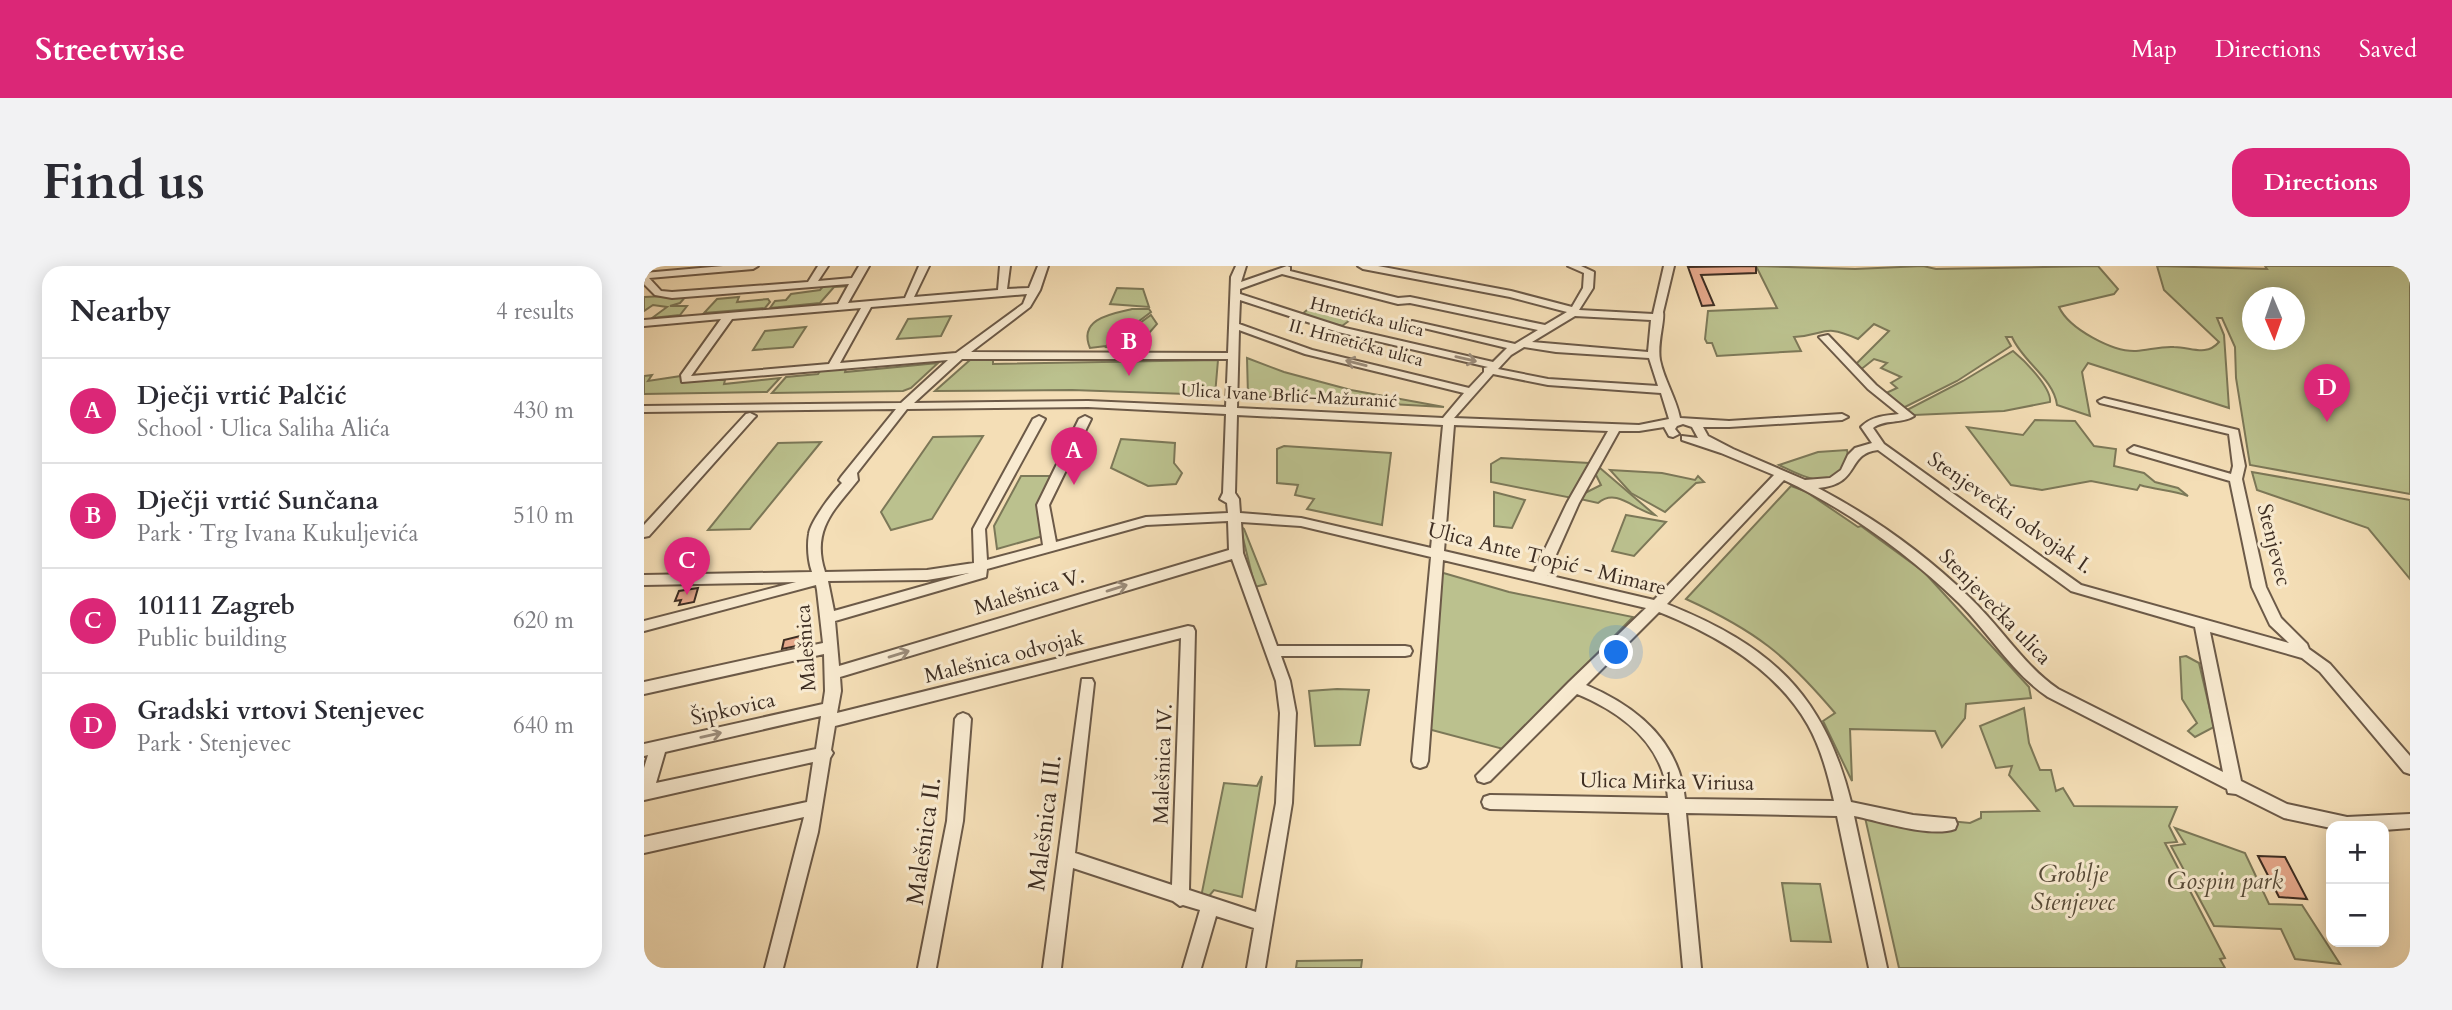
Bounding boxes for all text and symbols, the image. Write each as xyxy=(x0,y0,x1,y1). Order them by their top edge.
text: Streetwise xyxy=(35,27,185,72)
text: Map xyxy=(2131,33,2177,66)
text: Directions xyxy=(2215,33,2321,66)
text: Saved xyxy=(2359,33,2417,66)
button: Directions xyxy=(2232,148,2410,217)
text: Find us xyxy=(42,149,205,216)
north arrow xyxy=(2242,287,2305,350)
text: Nearby xyxy=(70,291,171,332)
street label: Hrnetićka ulica xyxy=(1307,291,1427,343)
text: 4 results xyxy=(496,296,574,327)
street label: II. Hrnetićka ulica xyxy=(1286,313,1426,373)
pin: B xyxy=(1106,318,1152,376)
one-way arrow xyxy=(1454,352,1477,366)
one-way arrow xyxy=(1345,356,1368,369)
pin: D xyxy=(2304,364,2350,422)
text: Dječji vrtić Palčić xyxy=(137,378,347,413)
street label: Ulica Ivane Brlić-Mažuranić xyxy=(1180,378,1398,414)
text: A xyxy=(84,395,102,426)
text: 430 m xyxy=(513,395,574,426)
text: School · Ulica Saliha Alića xyxy=(137,413,390,444)
pin: A xyxy=(1051,427,1097,485)
street label: Stenjevečki odvojak I. xyxy=(1922,445,2098,581)
text: Dječji vrtić Sunčana xyxy=(137,483,379,518)
text: B xyxy=(85,500,101,531)
text: 510 m xyxy=(513,500,574,531)
street label: Stenjevec xyxy=(2250,501,2298,589)
street label: Ulica Ante Topić - Mimare xyxy=(1425,515,1669,603)
text: Park · Trg Ivana Kukuljevića xyxy=(137,518,418,549)
pin: C xyxy=(664,537,710,595)
street label: Stenjevečka ulica xyxy=(1932,543,2058,671)
street label: Malešnica V. xyxy=(970,562,1088,622)
one-way arrow xyxy=(1105,580,1127,593)
text: 10111 Zagreb xyxy=(137,588,295,623)
street label: Malešnica xyxy=(788,603,824,693)
text: C xyxy=(84,605,102,636)
text: 620 m xyxy=(513,605,574,636)
text: Public building xyxy=(137,623,287,654)
street label: Malešnica odvojak xyxy=(921,623,1088,691)
your location xyxy=(1599,635,1633,669)
one-way arrow xyxy=(888,646,910,659)
street label: Šipkovica xyxy=(688,684,778,733)
text: Gradski vrtovi Stenjevec xyxy=(137,693,425,728)
street label: Malešnica IV. xyxy=(1146,703,1180,825)
text: D xyxy=(83,710,103,741)
text: 640 m xyxy=(513,710,574,741)
text: Park · Stenjevec xyxy=(137,728,291,759)
one-way arrow xyxy=(699,728,722,742)
street label: Malešnica III. xyxy=(1020,753,1070,893)
street label: Ulica Mirka Viriusa xyxy=(1580,766,1754,798)
street label: Malešnica II. xyxy=(899,775,949,907)
map controls xyxy=(2326,821,2389,947)
button: + xyxy=(2326,821,2389,884)
park label: Groblje Stenjevec xyxy=(2031,858,2115,919)
park label: Gospin park xyxy=(2167,865,2283,898)
button: − xyxy=(2326,884,2389,947)

